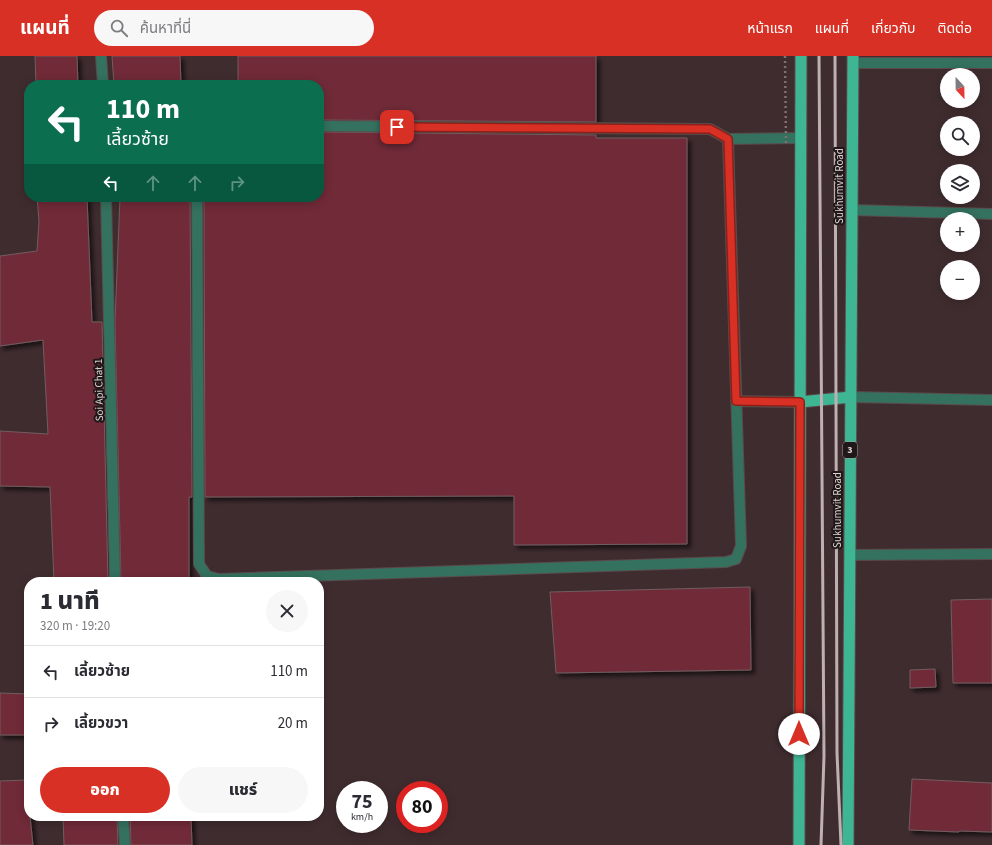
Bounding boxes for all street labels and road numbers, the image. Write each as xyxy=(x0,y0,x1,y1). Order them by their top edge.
street label: Sukhumvit Road xyxy=(832,148,847,224)
street label: Soi Api Chat 1 xyxy=(91,358,107,422)
road number: 3 xyxy=(843,442,857,458)
street label: Sukhumvit Road xyxy=(830,472,845,548)

